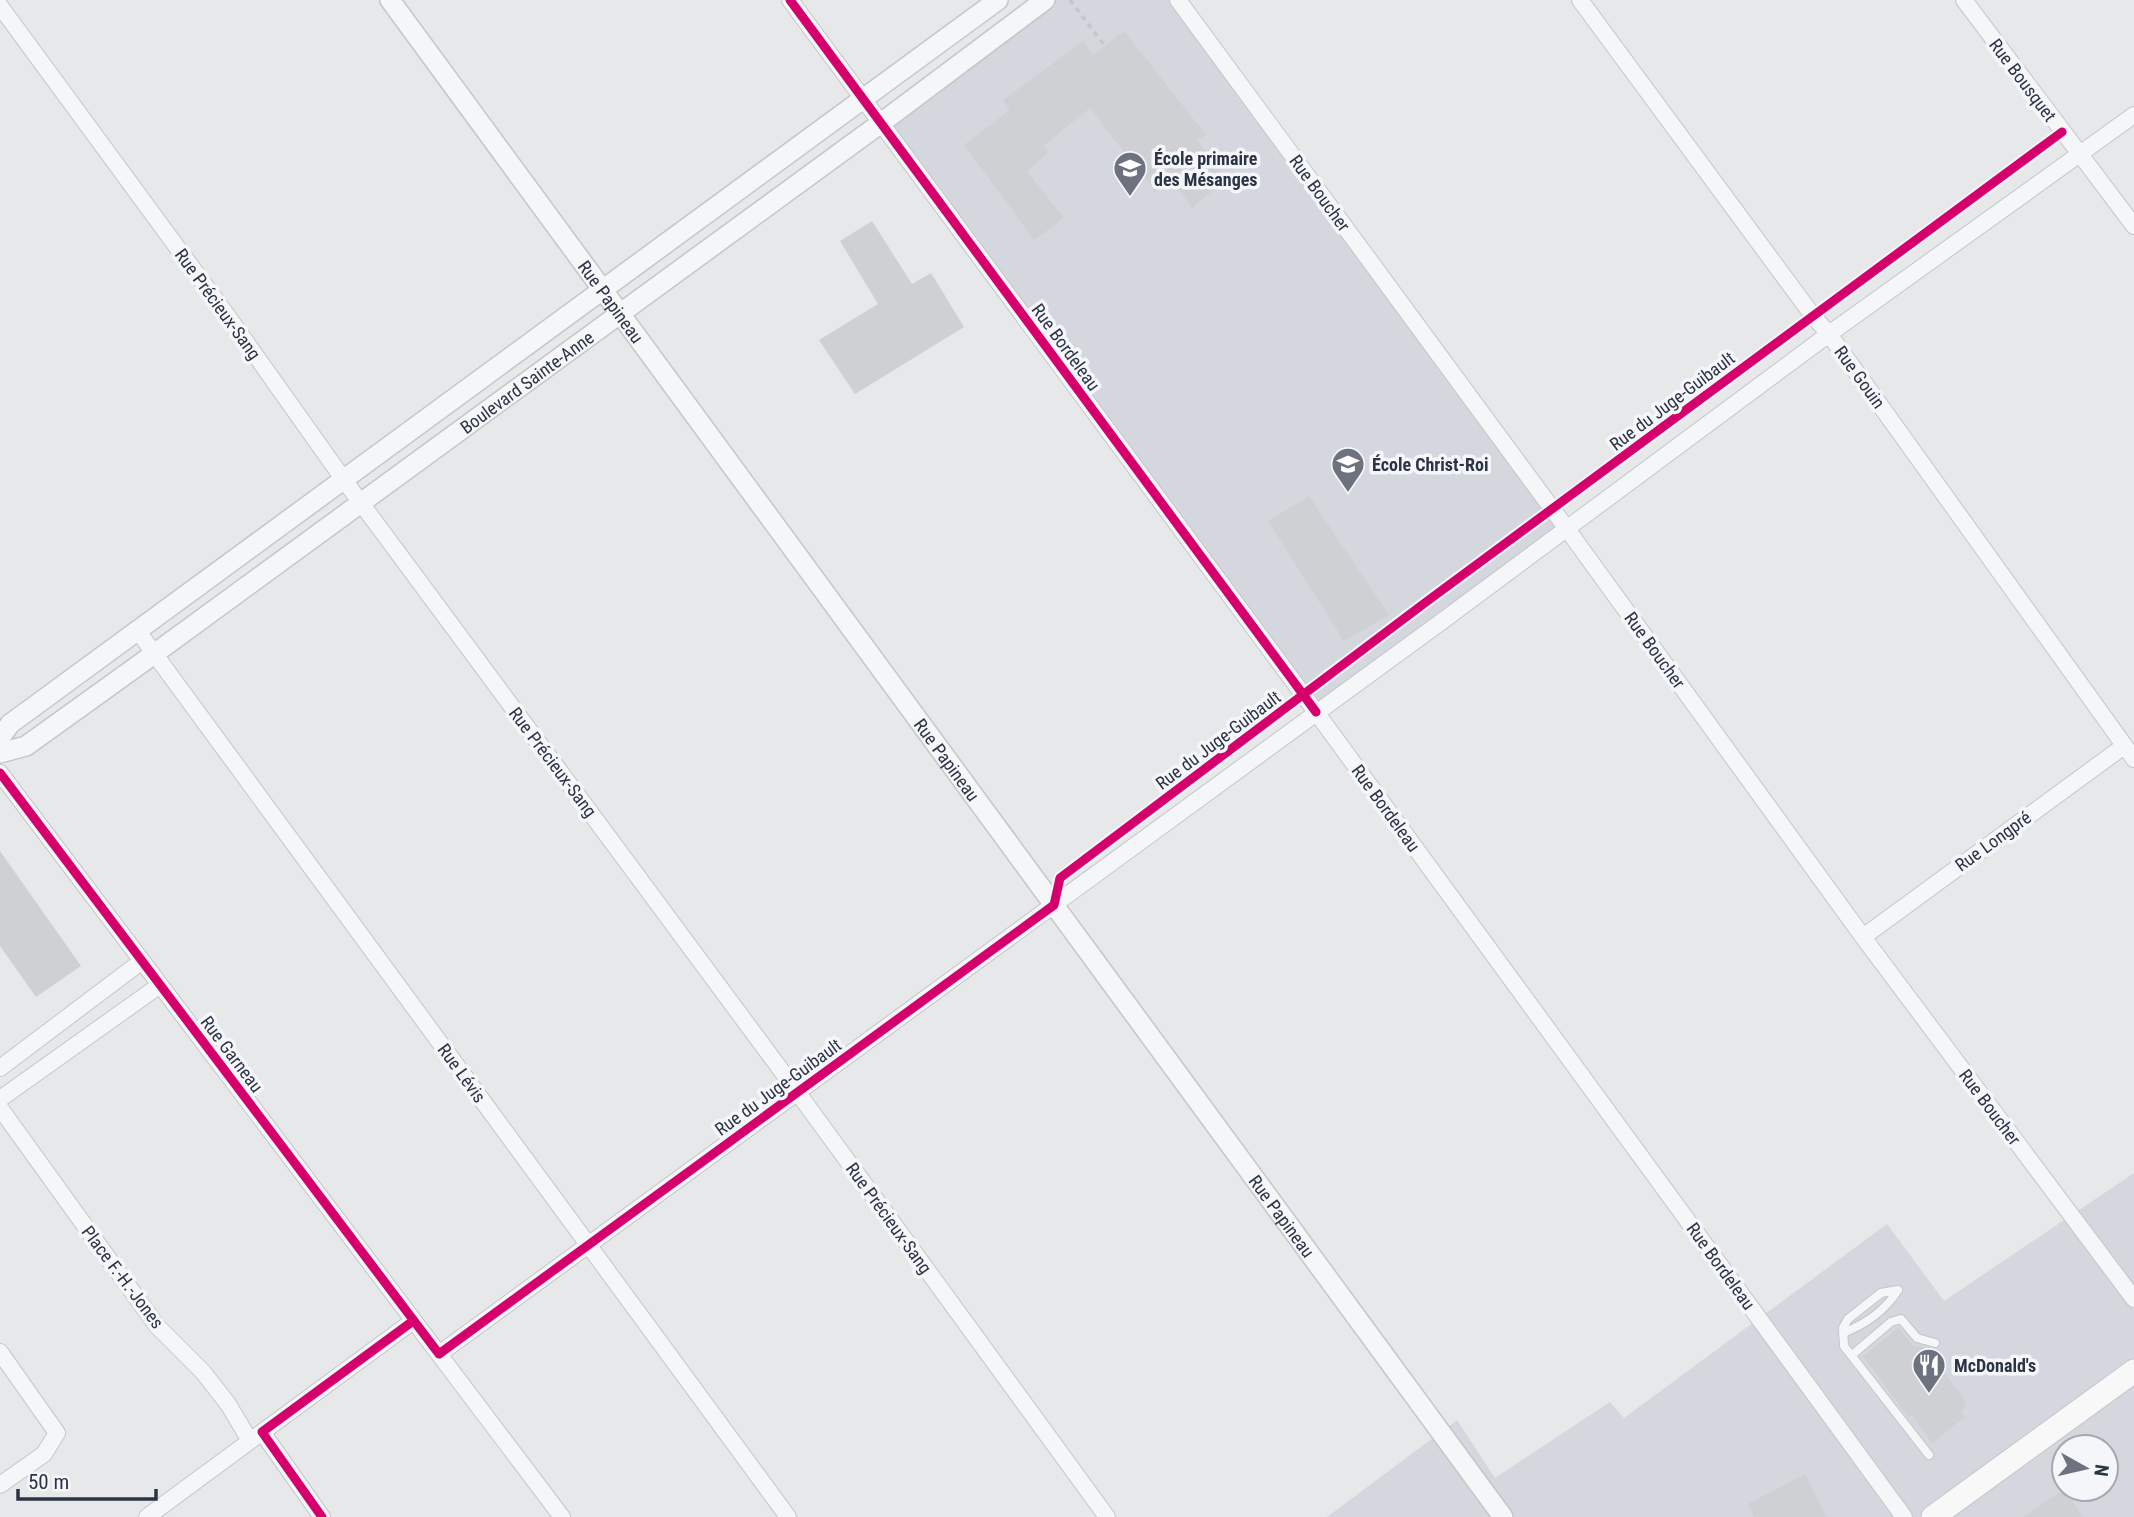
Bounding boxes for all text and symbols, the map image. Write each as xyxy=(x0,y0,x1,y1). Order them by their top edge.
street label: Rue Bousquet xyxy=(1985,35,2061,125)
place label: École primaire des Mésanges xyxy=(1154,148,1258,190)
school or university icon: École primaire des Mésanges xyxy=(1111,149,1149,198)
street label: Rue Boucher xyxy=(1285,151,1355,236)
street label: Rue Précieux-Sang xyxy=(171,244,265,364)
street label: Rue Papineau xyxy=(574,256,648,347)
street label: Rue Bordeleau xyxy=(1027,299,1105,395)
street label: Boulevard Sainte-Anne xyxy=(456,326,597,437)
street label: Rue Gouin xyxy=(1830,342,1890,412)
street label: Rue du Juge-Guibault xyxy=(1605,347,1739,455)
school or university icon: École Christ-Roi xyxy=(1329,445,1367,494)
place label: École Christ-Roi xyxy=(1372,454,1488,475)
street label: Rue Boucher xyxy=(1620,608,1690,693)
street label: Rue du Juge-Guibault xyxy=(1151,686,1285,794)
street label: Rue Précieux-Sang xyxy=(505,703,601,821)
street label: Rue Papineau xyxy=(910,714,984,805)
street label: Rue Bordeleau xyxy=(1347,760,1425,856)
street label: Rue Longpré xyxy=(1951,806,2035,876)
street label: Rue Garneau xyxy=(197,1012,267,1096)
street label: Rue du Juge-Guibault xyxy=(711,1034,845,1140)
street label: Rue Lévis xyxy=(434,1039,490,1107)
street label: Rue Boucher xyxy=(1955,1065,2026,1149)
street label: Rue Précieux-Sang xyxy=(842,1158,936,1278)
street label: Rue Papineau xyxy=(1245,1171,1319,1261)
street label: Rue Bordeleau xyxy=(1682,1218,1760,1314)
street label: Place F.-H.-Jones xyxy=(78,1222,168,1332)
restaurant icon: McDonald's xyxy=(1910,1346,1948,1395)
place label: McDonald's xyxy=(1954,1355,2036,1376)
north arrow xyxy=(2050,1433,2120,1503)
scale bar xyxy=(18,1458,156,1502)
text: N xyxy=(2089,1463,2114,1478)
text: 50 m xyxy=(28,1470,69,1494)

